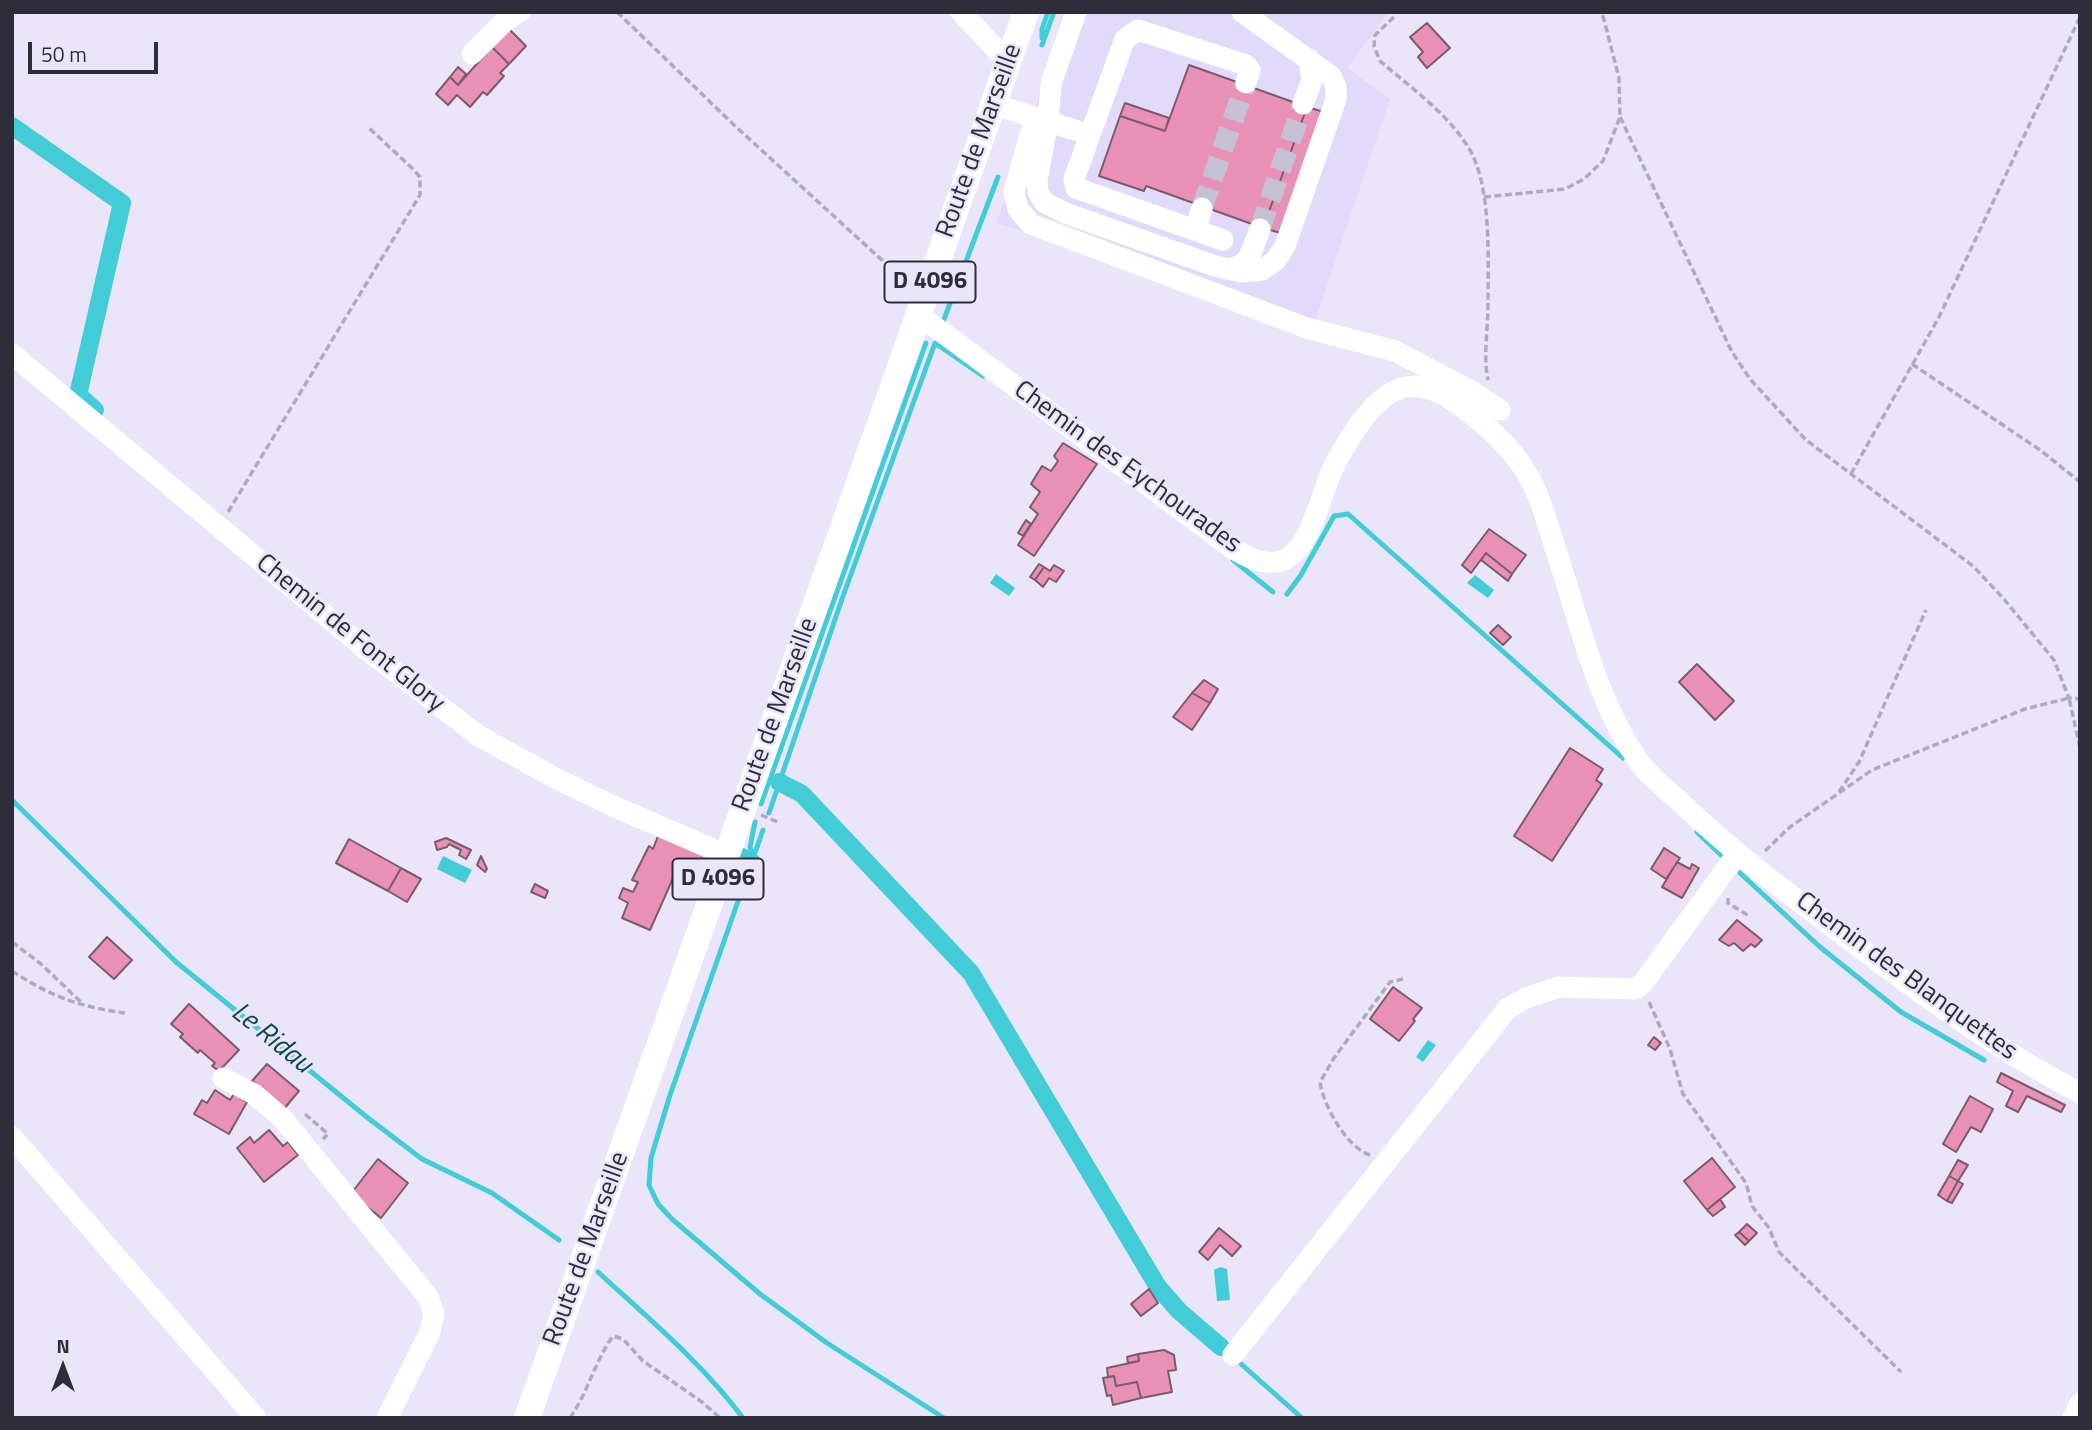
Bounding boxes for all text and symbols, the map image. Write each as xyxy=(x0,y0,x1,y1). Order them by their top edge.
scale bar xyxy=(32,28,161,72)
text: 50 m xyxy=(41,38,87,70)
street label: Route de Marseille xyxy=(930,40,1030,242)
road number: D 4096 xyxy=(884,262,976,302)
street label: Chemin des Eychourades xyxy=(1007,375,1247,561)
street label: Chemin de Font Glory xyxy=(249,548,451,720)
street label: Route de Marseille xyxy=(726,614,826,816)
road number: D 4096 xyxy=(672,858,764,900)
street label: Chemin des Blanquettes xyxy=(1789,886,2023,1068)
water label: Le Ridau xyxy=(224,996,318,1082)
street label: Route de Marseille xyxy=(537,1148,637,1350)
text: N xyxy=(56,1331,70,1360)
north arrow xyxy=(28,1332,98,1402)

